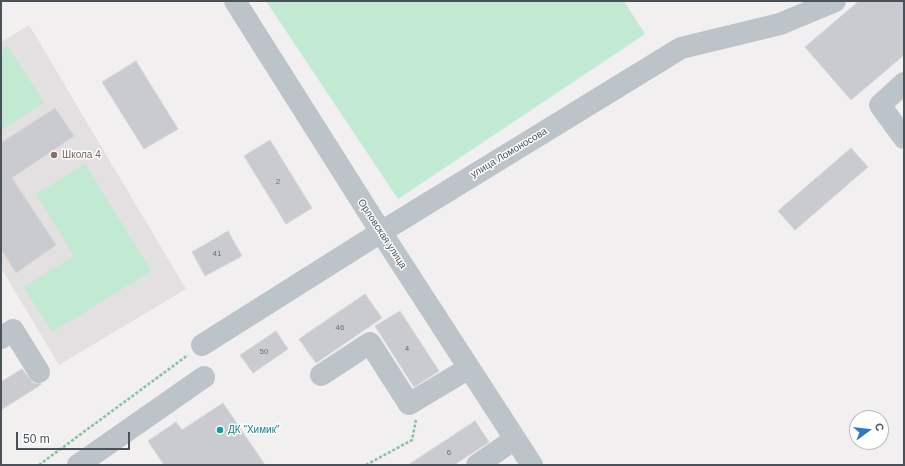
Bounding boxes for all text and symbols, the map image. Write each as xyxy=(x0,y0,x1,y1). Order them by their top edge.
street label: улица Ломоносова xyxy=(468,125,550,181)
place label: Школа 4 xyxy=(62,149,101,161)
marker: Школа 4 xyxy=(49,150,59,160)
house number: 2 xyxy=(276,177,280,187)
street label: Орловская улица xyxy=(355,197,409,271)
house number: 41 xyxy=(213,249,221,259)
house number: 46 xyxy=(336,323,344,333)
house number: 4 xyxy=(405,344,409,354)
house number: 50 xyxy=(260,347,268,357)
north arrow xyxy=(849,410,889,450)
text: С xyxy=(873,422,886,433)
scale bar xyxy=(18,424,132,450)
place label: ДК "Химик" xyxy=(228,424,280,436)
marker: ДК "Химик" xyxy=(215,425,225,435)
text: 50 m xyxy=(23,432,50,446)
house number: 6 xyxy=(447,448,451,458)

